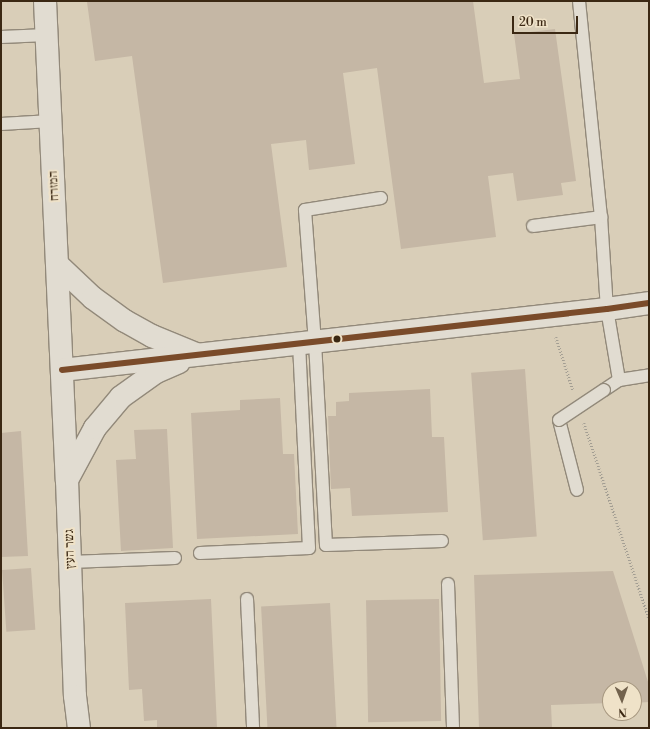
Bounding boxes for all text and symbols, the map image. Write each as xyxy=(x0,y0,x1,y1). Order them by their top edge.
scale bar xyxy=(514,8,580,34)
text: 20 m xyxy=(519,15,547,30)
street label: המזרח xyxy=(45,170,63,202)
unlabelled marker xyxy=(332,334,342,344)
street label: גשר העץ xyxy=(62,529,78,569)
north arrow xyxy=(602,681,642,721)
text: N xyxy=(618,705,627,719)

